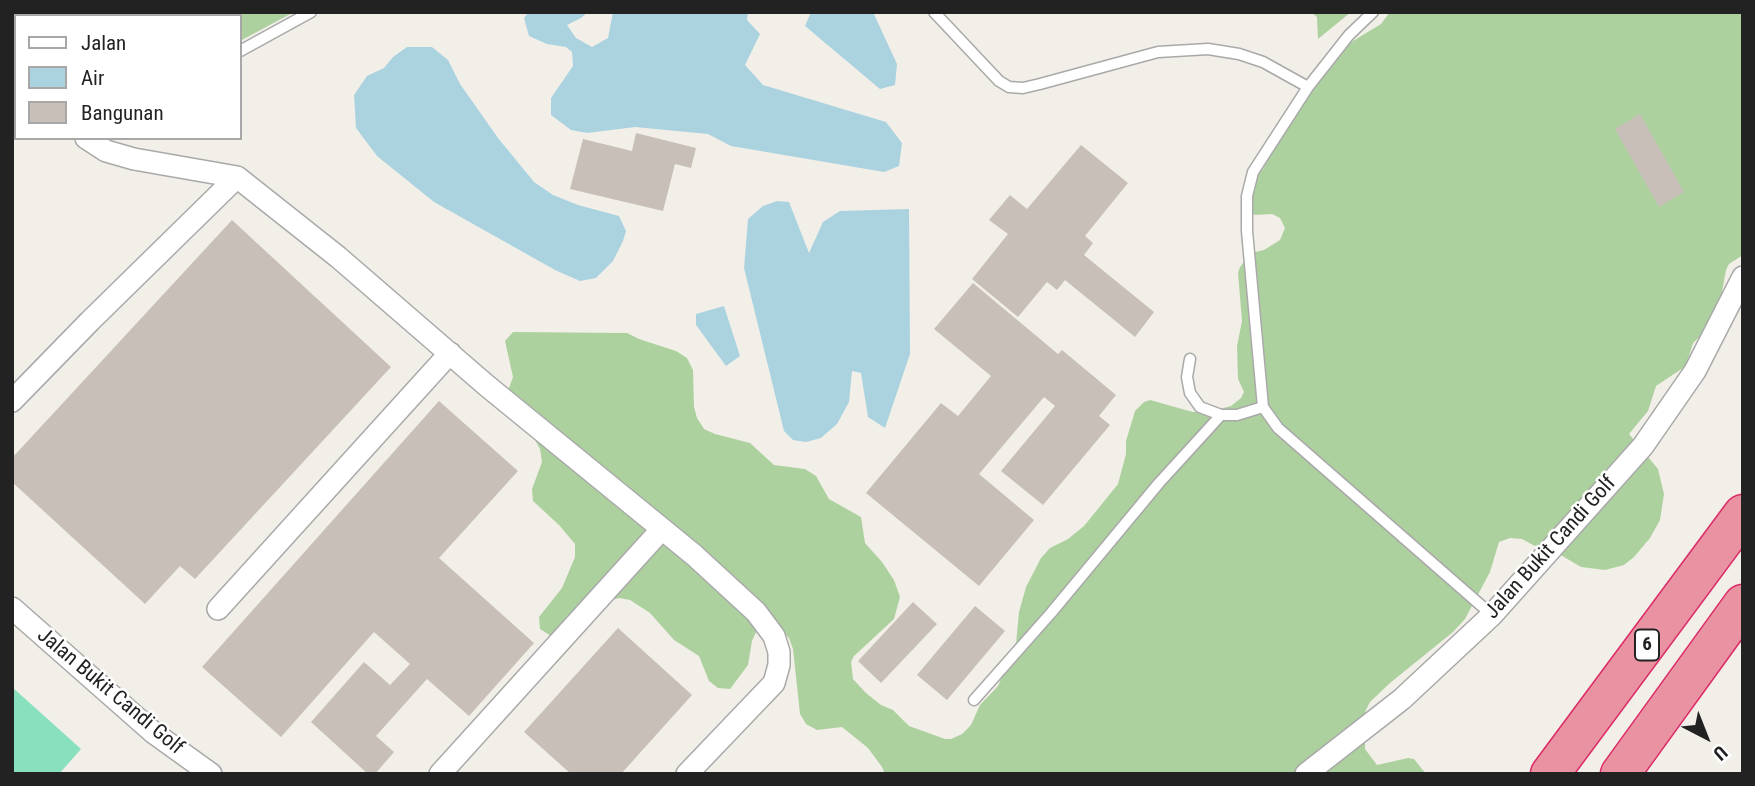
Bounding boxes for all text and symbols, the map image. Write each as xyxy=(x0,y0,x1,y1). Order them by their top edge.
legend xyxy=(14,14,242,140)
text: Jalan xyxy=(81,31,126,55)
text: Air xyxy=(81,66,104,90)
text: Bangunan xyxy=(81,101,164,125)
street label: Jalan Bukit Candi Golf xyxy=(1480,471,1622,625)
street label: Jalan Bukit Candi Golf xyxy=(32,623,188,761)
road number: 6 xyxy=(1635,630,1659,660)
north arrow xyxy=(1671,702,1741,772)
text: U xyxy=(1709,741,1732,765)

